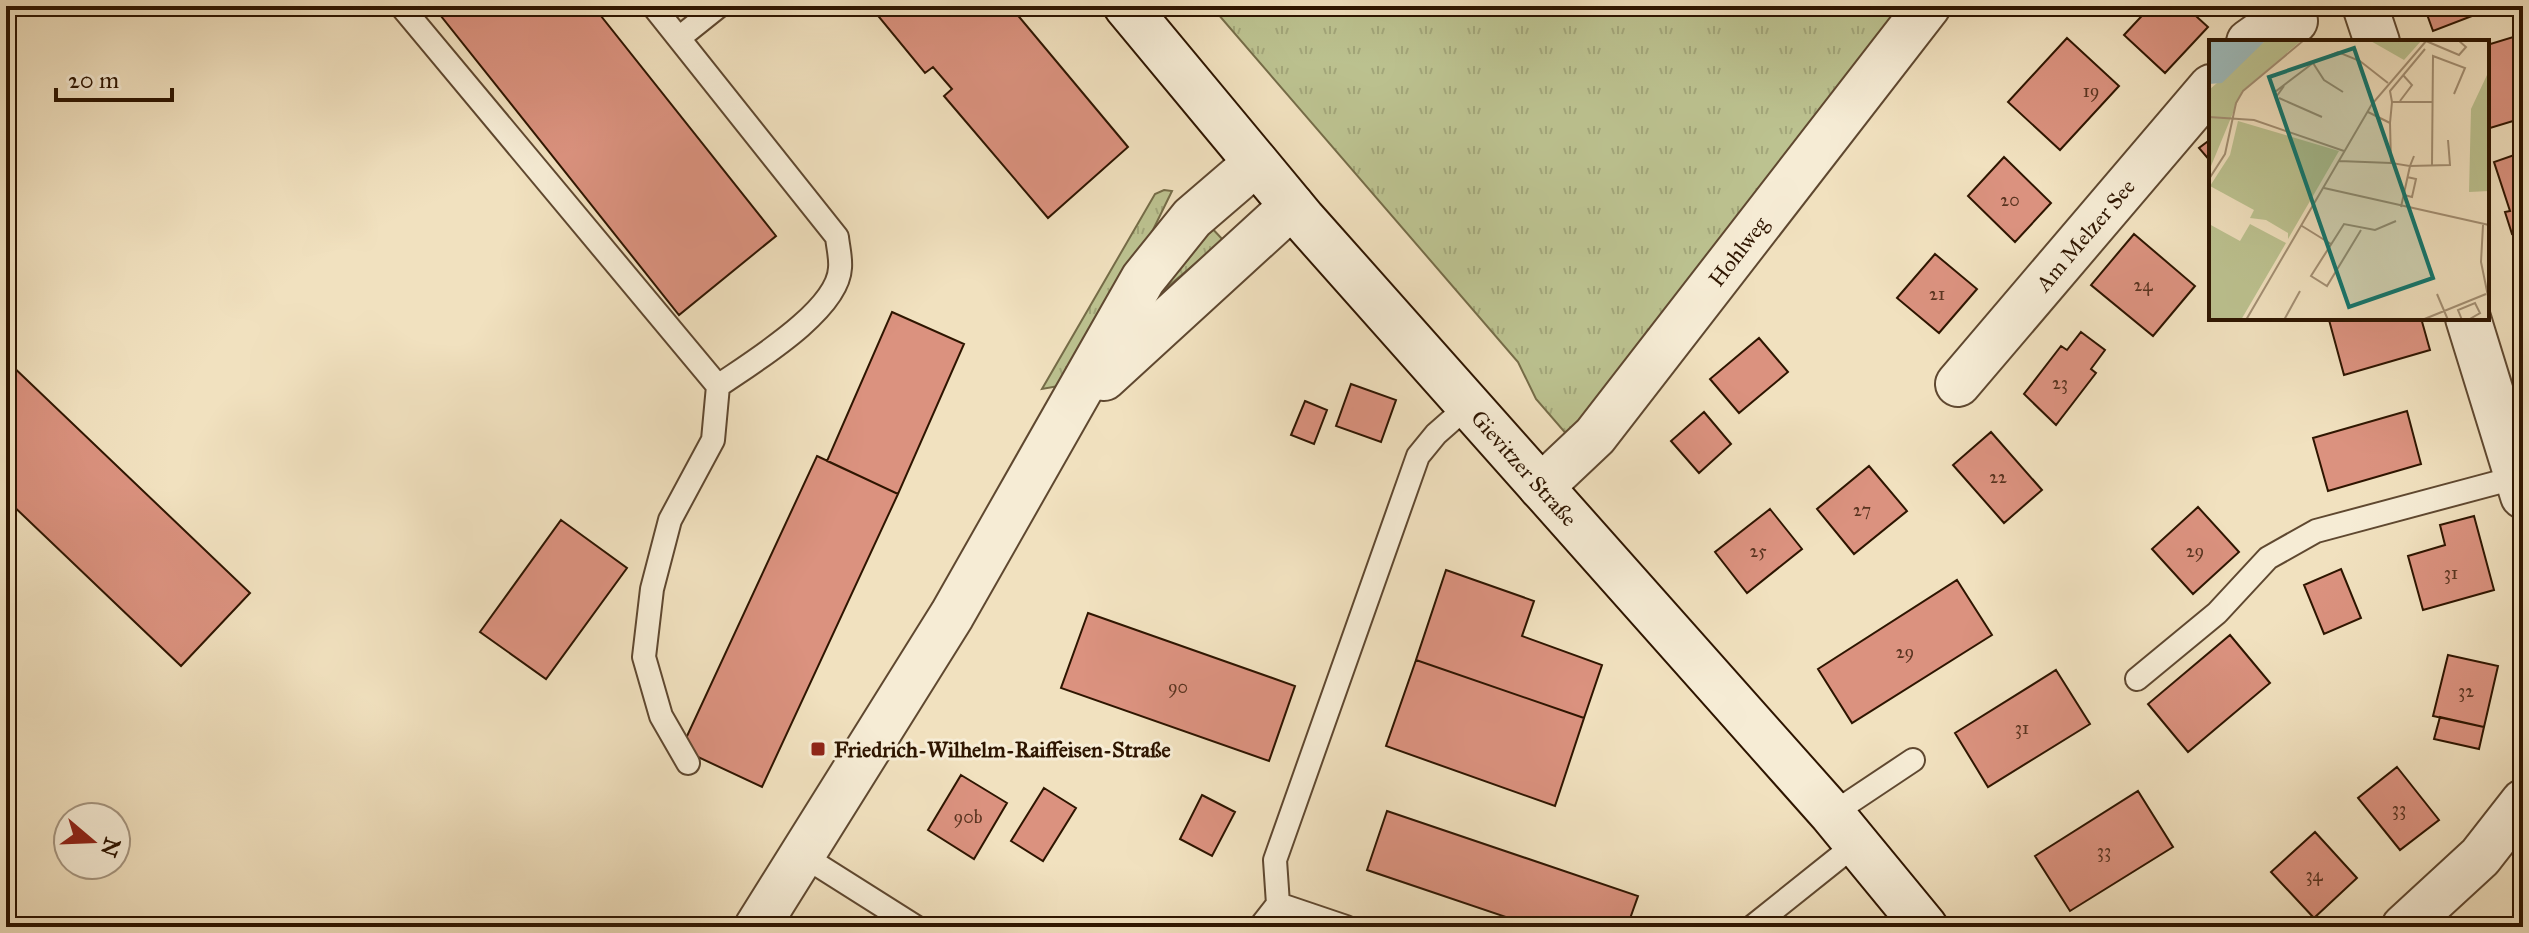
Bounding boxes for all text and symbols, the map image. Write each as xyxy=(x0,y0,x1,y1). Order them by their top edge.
inset map xyxy=(2209,40,2489,320)
scale bar xyxy=(56,52,172,102)
text: 20 m xyxy=(68,65,119,95)
house number: 19 xyxy=(2083,80,2099,102)
street label: Am Melzer See xyxy=(2029,173,2140,297)
house number: 20 xyxy=(2000,189,2020,211)
street label: Hohlweg xyxy=(1702,210,1774,292)
house number: 24 xyxy=(2134,274,2153,296)
house number: 21 xyxy=(1929,283,1945,305)
house number: 23 xyxy=(2052,372,2068,394)
street label: Gievitzer Straße xyxy=(1466,404,1583,532)
house number: 22 xyxy=(1989,466,2007,488)
house number: 27 xyxy=(1853,499,1871,521)
house number: 25 xyxy=(1749,540,1767,562)
house number: 29 xyxy=(2186,540,2204,562)
house number: 31 xyxy=(2444,562,2458,584)
house number: 29 xyxy=(1896,641,1914,663)
house number: 90 xyxy=(1168,676,1188,698)
house number: 32 xyxy=(2458,680,2474,702)
house number: 31 xyxy=(2015,717,2029,739)
place label: Friedrich-Wilhelm-Raiffeisen-Straße xyxy=(834,736,1171,763)
marker: Friedrich-Wilhelm-Raiffeisen-Straße xyxy=(809,740,827,758)
house number: 33 xyxy=(2392,798,2406,820)
north arrow xyxy=(52,801,132,881)
house number: 90b xyxy=(954,806,983,828)
text: N xyxy=(95,834,126,861)
house number: 33 xyxy=(2097,840,2111,862)
house number: 34 xyxy=(2305,864,2324,886)

